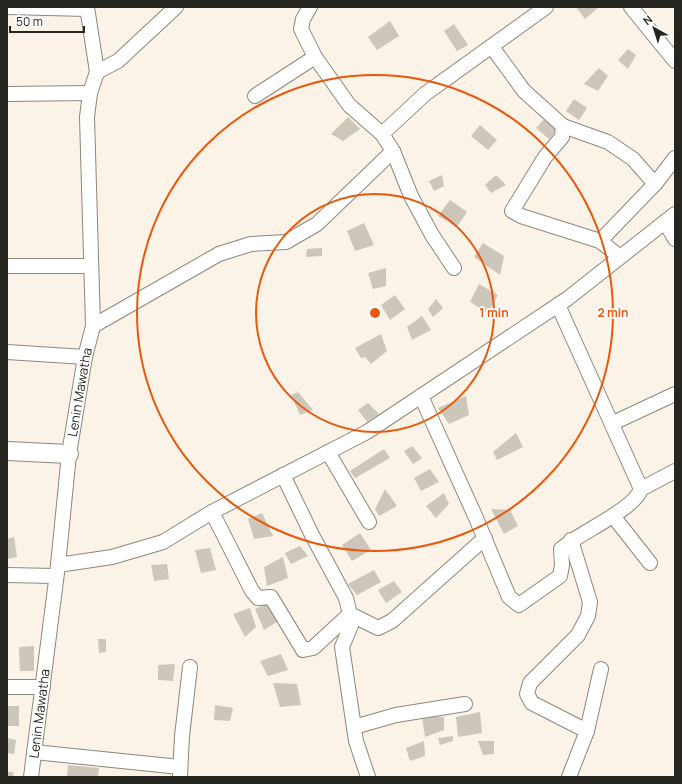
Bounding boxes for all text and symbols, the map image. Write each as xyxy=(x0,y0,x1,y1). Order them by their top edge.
scale bar xyxy=(10,8,84,34)
north arrow xyxy=(634,8,674,48)
text: N xyxy=(640,11,655,28)
text: 50 m xyxy=(16,13,43,30)
text: 1 min xyxy=(479,304,509,321)
text: 2 min xyxy=(597,304,629,321)
centre of rings xyxy=(368,306,382,320)
street label: Lenin Mawatha xyxy=(63,346,96,438)
street label: Lenin Mawatha xyxy=(24,668,54,759)

